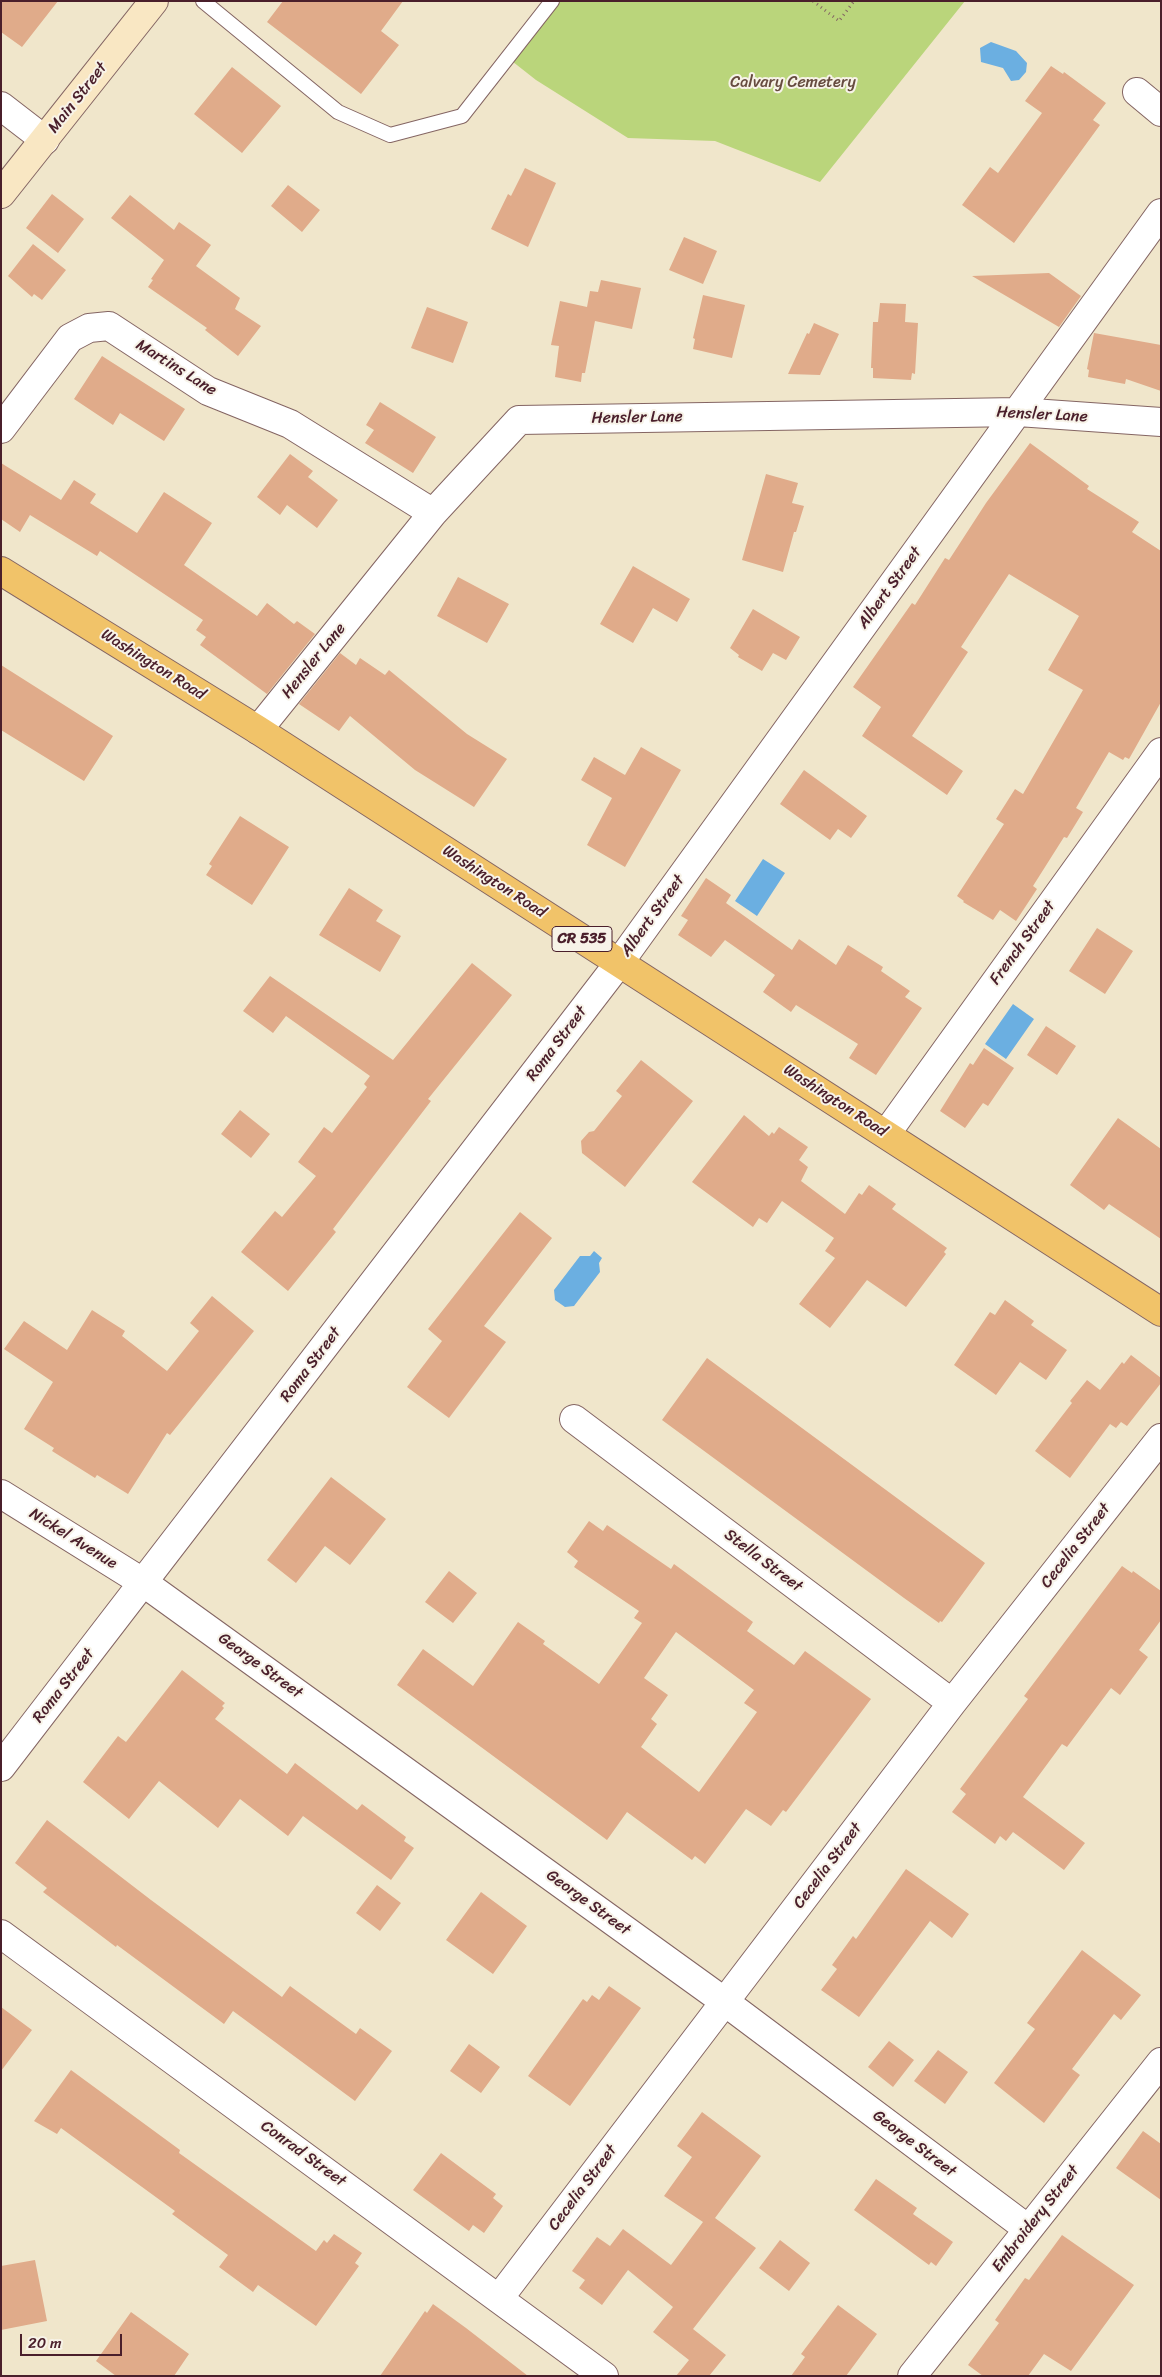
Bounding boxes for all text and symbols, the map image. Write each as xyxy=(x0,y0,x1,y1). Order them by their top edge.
street label: Main Street xyxy=(44,59,112,137)
park label: Calvary Cemetery xyxy=(730,73,856,93)
street label: Martins Lane xyxy=(132,336,220,400)
street label: Hensler Lane xyxy=(996,403,1088,427)
street label: Hensler Lane xyxy=(591,408,683,428)
street label: Albert Street xyxy=(854,544,926,632)
street label: Hensler Lane xyxy=(278,619,350,703)
street label: Washington Road xyxy=(97,625,209,705)
street label: Washington Road xyxy=(439,841,549,923)
street label: Albert Street xyxy=(617,872,689,960)
street label: French Street xyxy=(986,897,1060,989)
road number: CR 535 xyxy=(552,926,612,952)
street label: Roma Street xyxy=(523,1003,591,1085)
street label: Washington Road xyxy=(780,1060,890,1142)
street label: Roma Street xyxy=(277,1324,345,1406)
street label: Cecelia Street xyxy=(1037,1500,1115,1592)
street label: Nickel Avenue xyxy=(26,1504,120,1574)
street label: Stella Street xyxy=(720,1525,806,1597)
street label: George Street xyxy=(214,1629,306,1703)
street label: Roma Street xyxy=(29,1645,99,1727)
street label: Cecelia Street xyxy=(790,1819,866,1913)
street label: George Street xyxy=(542,1866,634,1940)
street label: George Street xyxy=(869,2106,959,2182)
street label: Conrad Street xyxy=(257,2117,349,2191)
street label: Cecelia Street xyxy=(545,2141,621,2235)
street label: Embroidery Street xyxy=(988,2162,1084,2276)
scale bar xyxy=(22,2324,125,2356)
text: 20 m xyxy=(28,2330,62,2356)

